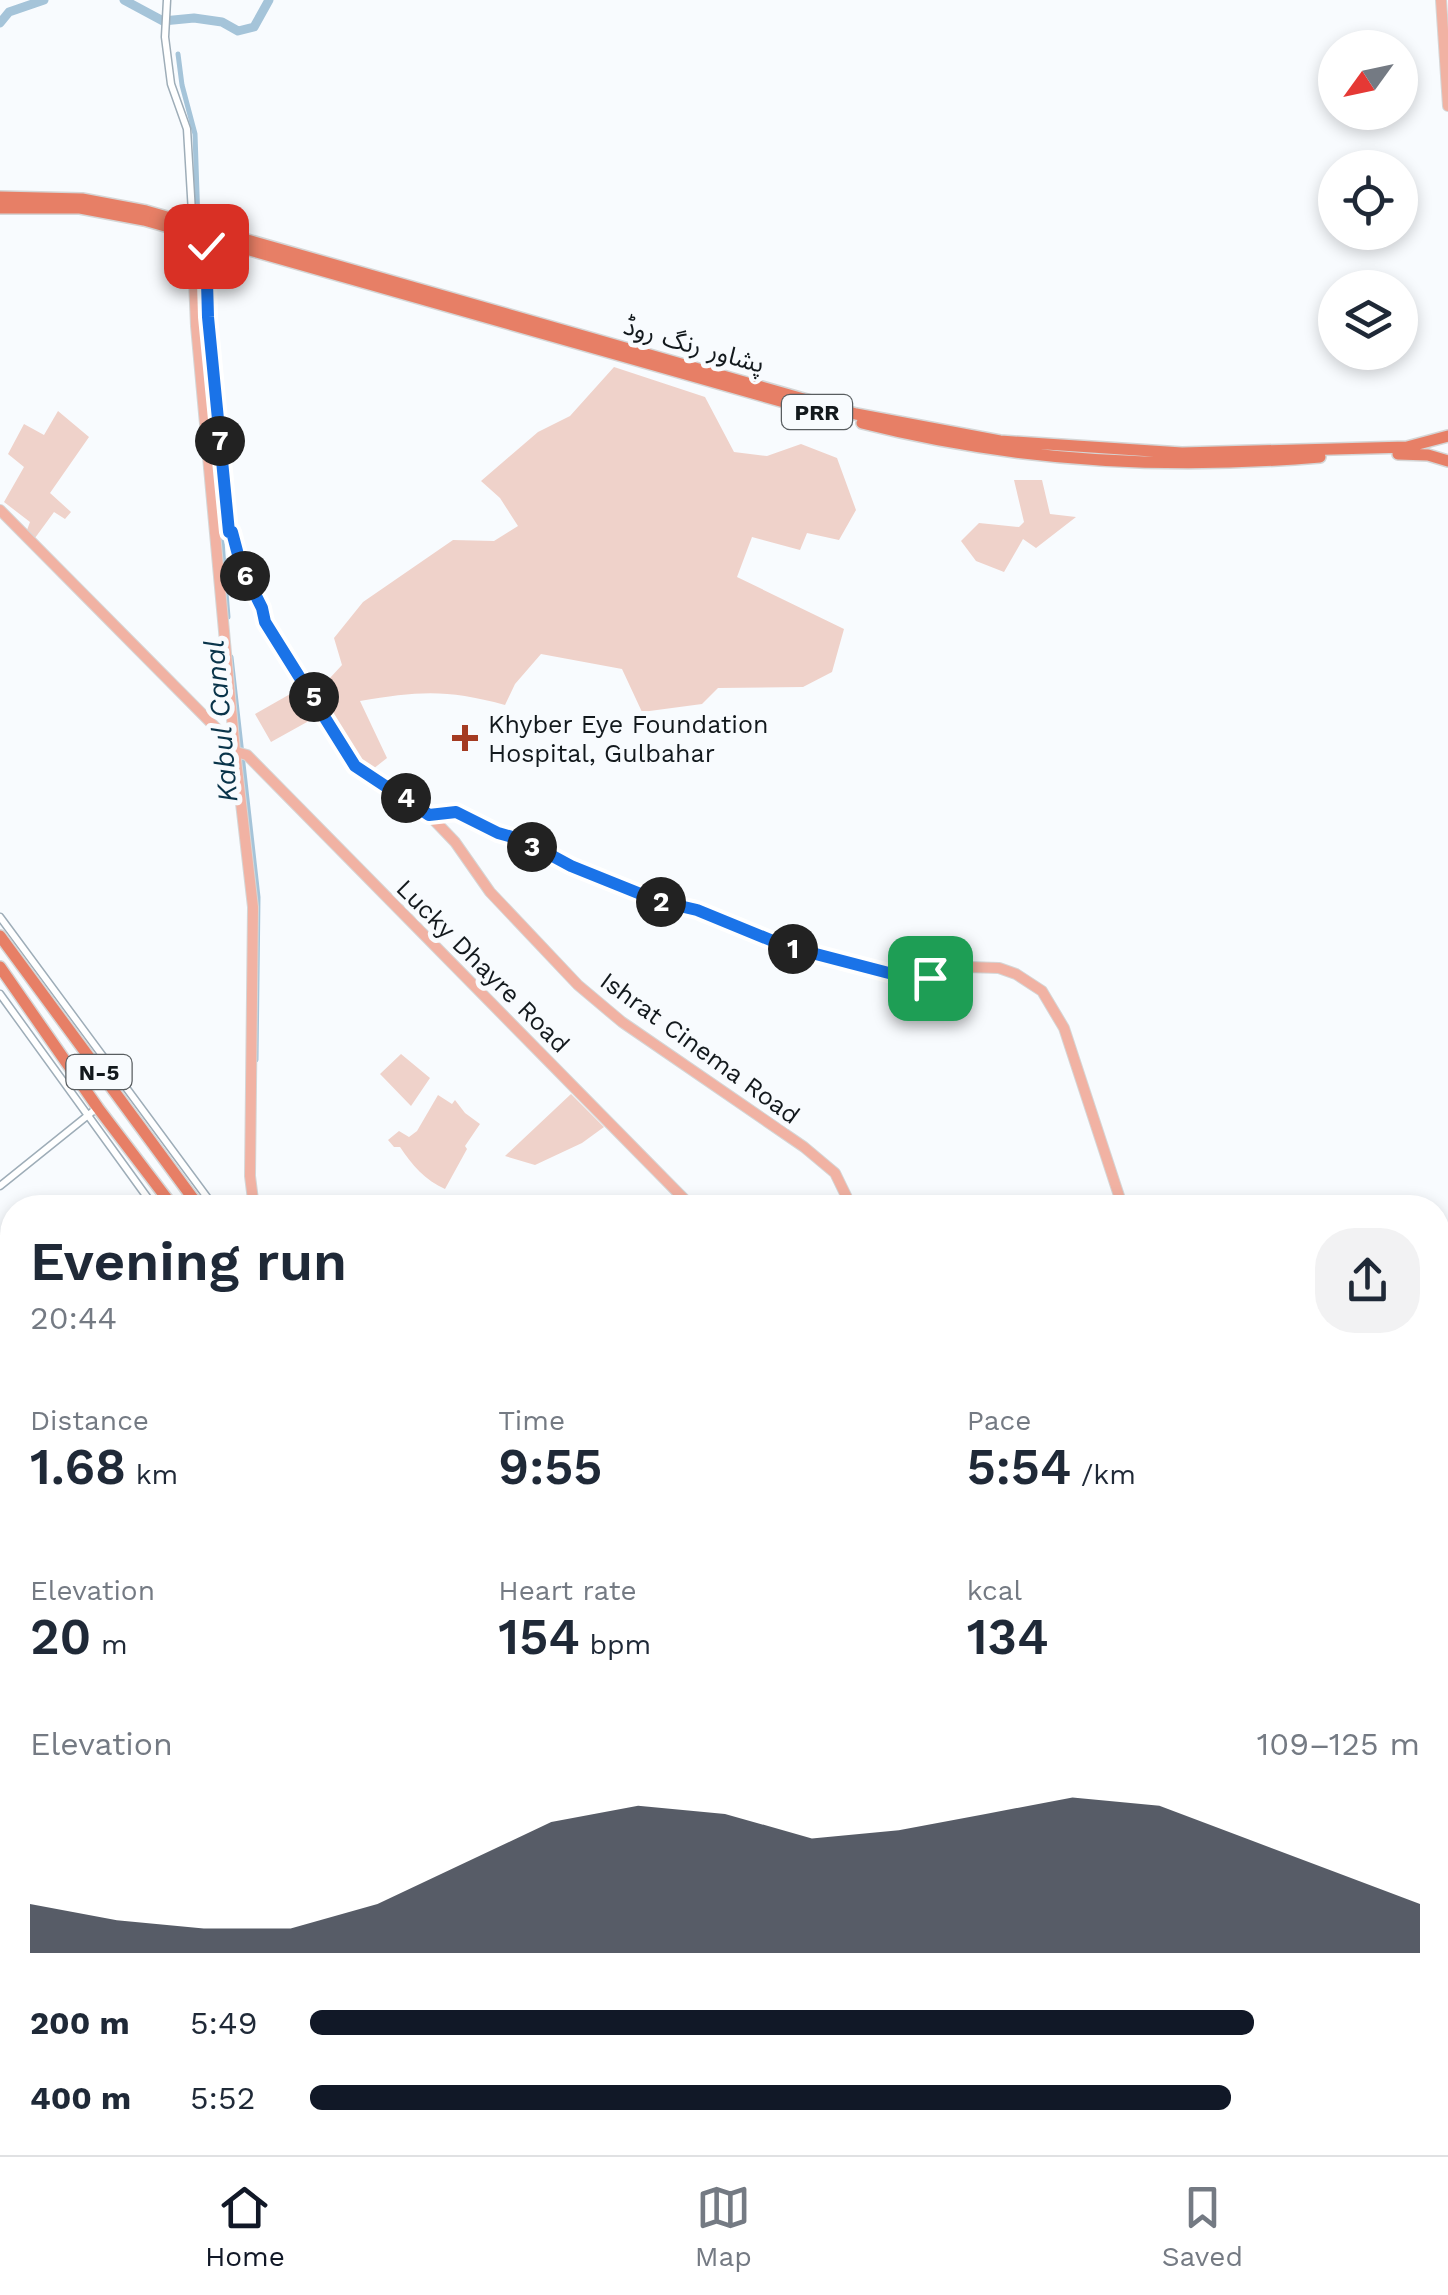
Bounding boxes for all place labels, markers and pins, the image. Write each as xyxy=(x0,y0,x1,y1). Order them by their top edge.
pin xyxy=(164,204,249,289)
pin: 7 xyxy=(195,416,245,466)
pin: 6 xyxy=(220,551,270,601)
pin: 5 xyxy=(289,672,339,722)
place label: Khyber Eye Foundation Hospital, Gulbahar xyxy=(488,710,768,768)
marker: Khyber Eye Foundation Hospital, Gulbahar xyxy=(452,725,478,751)
pin: 4 xyxy=(381,773,431,823)
pin: 3 xyxy=(507,822,557,872)
pin: 2 xyxy=(636,877,686,927)
pin: 1 xyxy=(768,924,818,974)
pin xyxy=(888,936,973,1021)

